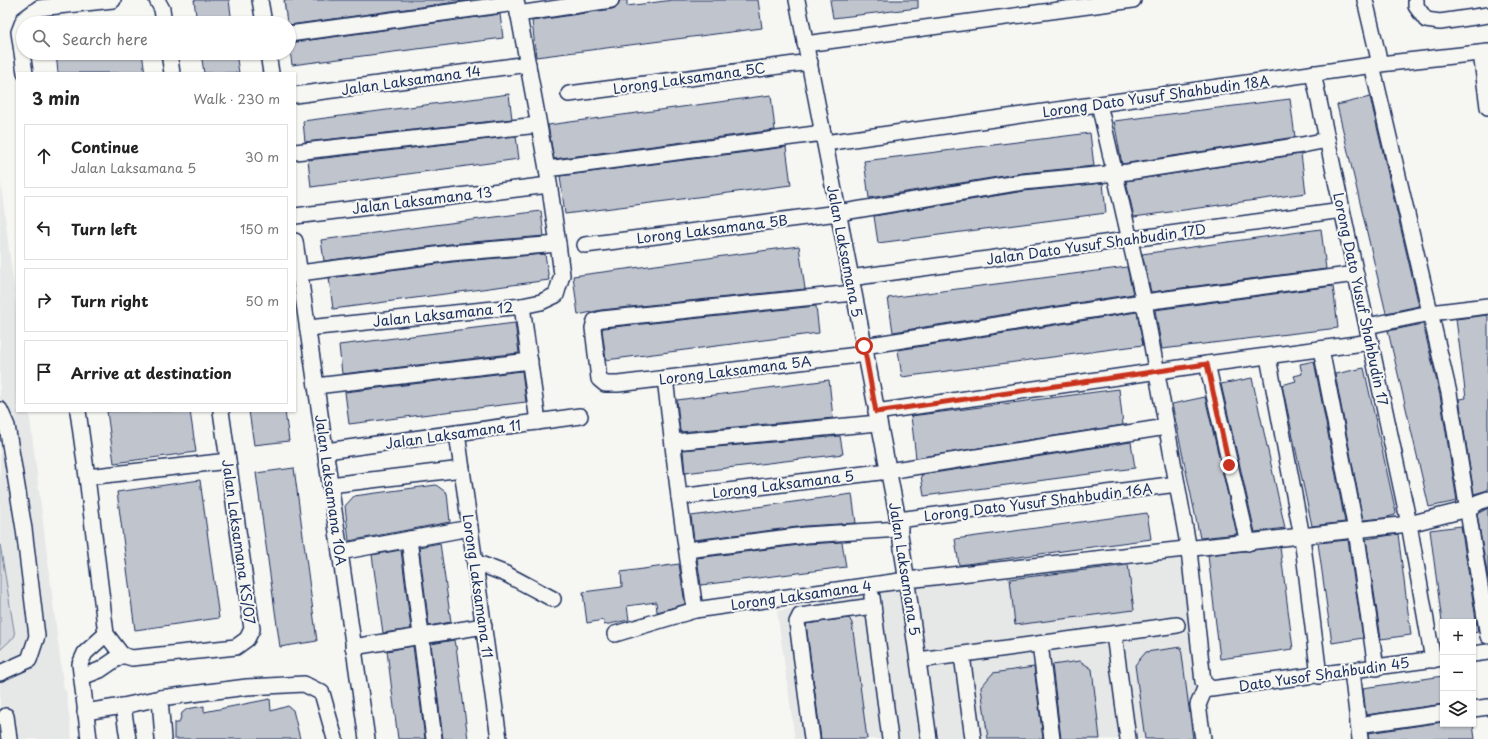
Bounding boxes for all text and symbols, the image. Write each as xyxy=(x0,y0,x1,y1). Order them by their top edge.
search box xyxy=(16,16,296,60)
icon: search xyxy=(30,27,52,49)
text: Search here xyxy=(62,27,148,50)
street label: Lorong Laksamana 5C xyxy=(611,57,767,99)
street label: Jalan Laksamana 14 xyxy=(340,60,482,100)
street label: Lorong Dato Yusuf Shahbudin 18A xyxy=(1041,70,1271,122)
text: 3 min xyxy=(32,85,80,111)
text: Walk · 230 m xyxy=(193,89,280,108)
text: Continue xyxy=(71,135,139,158)
icon: ahead xyxy=(33,145,55,167)
text: 30 m xyxy=(245,147,279,166)
text: Jalan Laksamana 5 xyxy=(71,158,196,177)
street label: Jalan Laksamana 13 xyxy=(351,181,493,219)
street label: Jalan Laksamana 5 xyxy=(822,183,868,319)
street label: Lorong Dato Yusuf Shahbudin 17 xyxy=(1328,190,1394,408)
street label: Lorong Laksamana 5B xyxy=(635,209,789,249)
icon: left xyxy=(33,217,55,239)
text: Turn left xyxy=(71,217,137,240)
street label: Jalan Dato Yusuf Shahbudin 17D xyxy=(985,218,1207,270)
text: 150 m xyxy=(240,219,279,238)
icon: right xyxy=(33,289,55,311)
text: Turn right xyxy=(71,289,148,312)
text: 50 m xyxy=(245,291,279,310)
street label: Jalan Laksamana 12 xyxy=(372,296,514,332)
route start xyxy=(855,337,873,355)
street label: Lorong Laksamana 5A xyxy=(658,350,813,390)
icon: arrive xyxy=(33,361,55,383)
text: Arrive at destination xyxy=(71,361,232,384)
street label: Jalan Laksamana 10A xyxy=(310,413,352,567)
street label: Jalan Laksamana 11 xyxy=(384,414,522,454)
route end xyxy=(1220,456,1238,474)
street label: Jalan Laksamana KS/07 xyxy=(217,458,261,626)
street label: Lorong Laksamana 5 xyxy=(711,465,855,503)
street label: Lorong Dato Yusuf Shahbudin 16A xyxy=(922,477,1154,526)
street label: Jalan Laksamana 5 xyxy=(884,501,926,637)
street label: Lorong Laksamana 11 xyxy=(458,513,498,659)
street label: Lorong Laksamana 4 xyxy=(729,575,873,615)
map controls xyxy=(1440,619,1476,727)
button: + xyxy=(1440,619,1476,655)
street label: Dato Yusof Shahbudin 45 xyxy=(1237,652,1411,696)
button: − xyxy=(1440,655,1476,691)
button: layers xyxy=(1440,691,1476,727)

